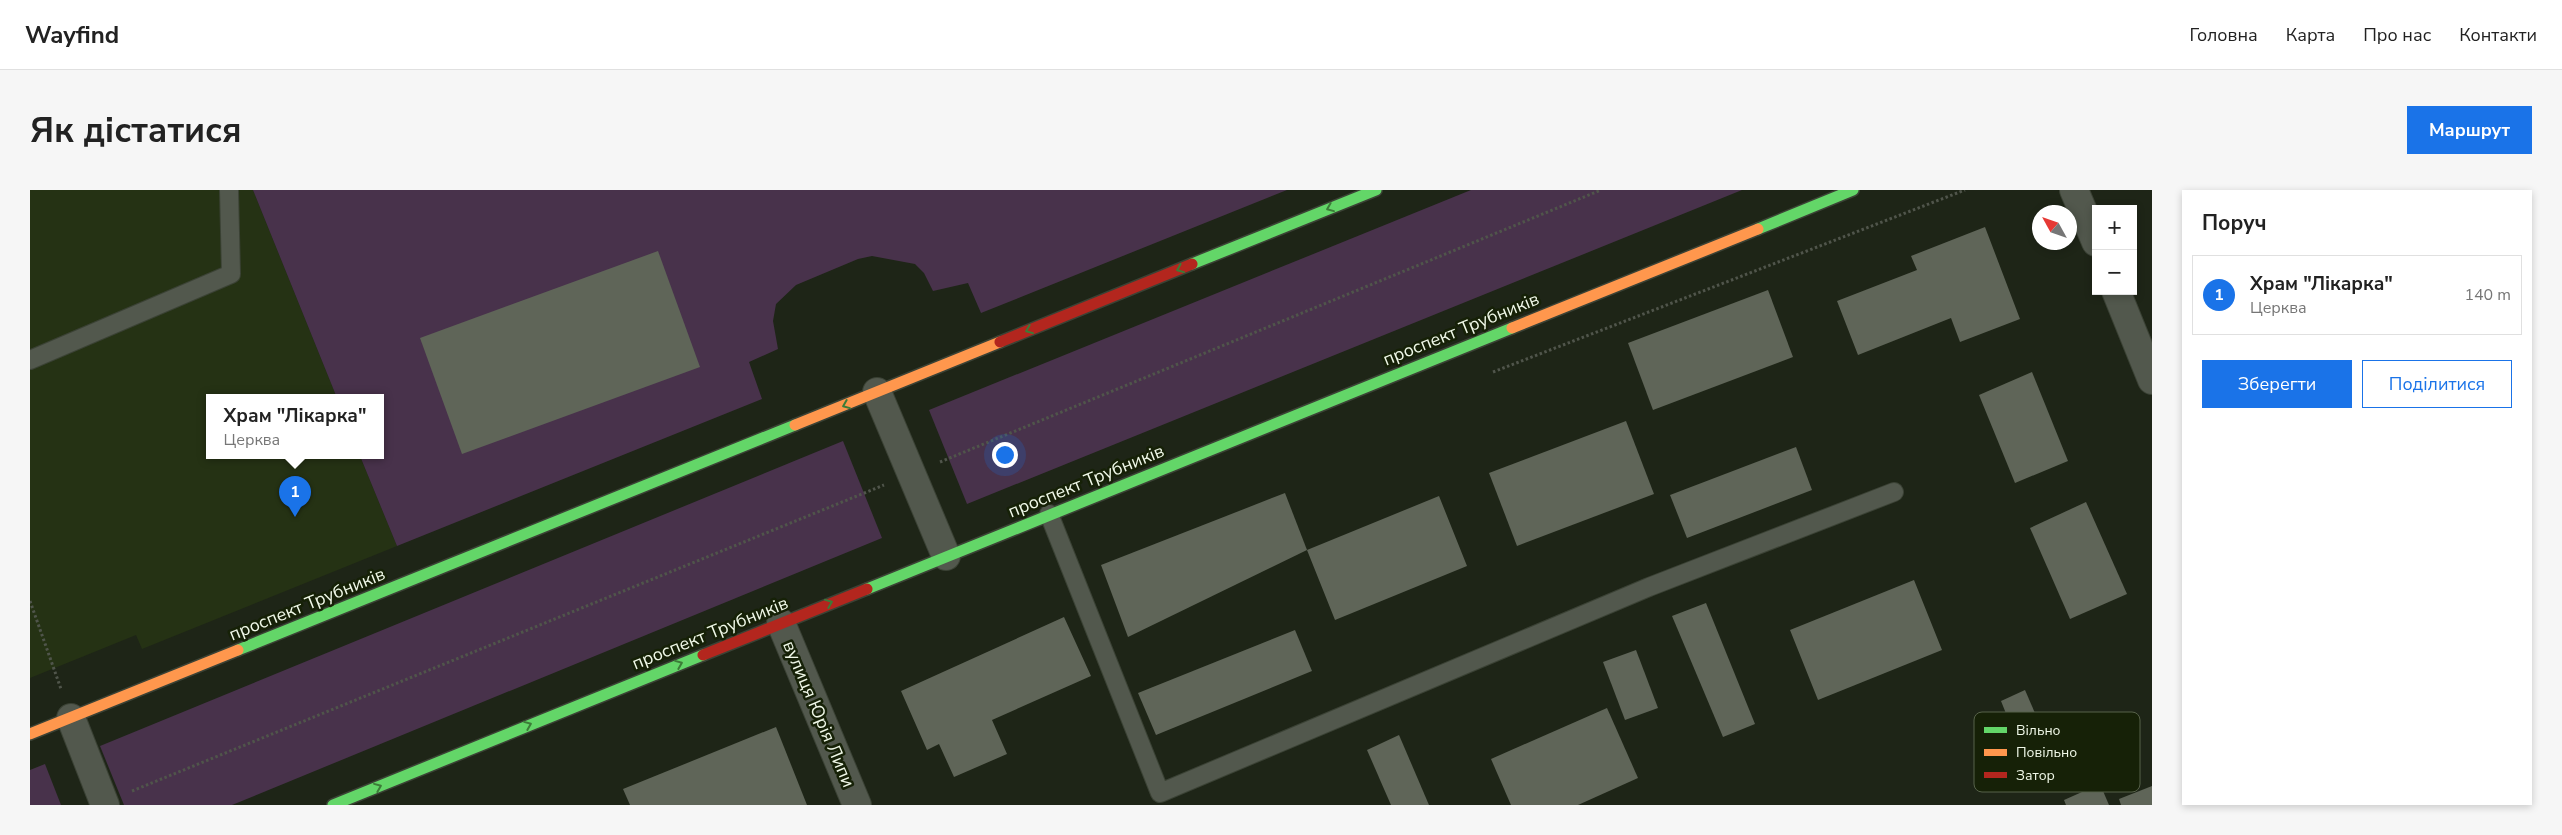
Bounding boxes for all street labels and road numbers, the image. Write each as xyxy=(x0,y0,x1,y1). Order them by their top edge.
street label: проспект Трубників xyxy=(1379,287,1543,371)
street label: проспект Трубників xyxy=(1004,439,1168,523)
street label: проспект Трубників xyxy=(225,562,389,646)
street label: проспект Трубників xyxy=(628,591,792,675)
street label: вулиця Юрія Липи xyxy=(777,637,861,791)

